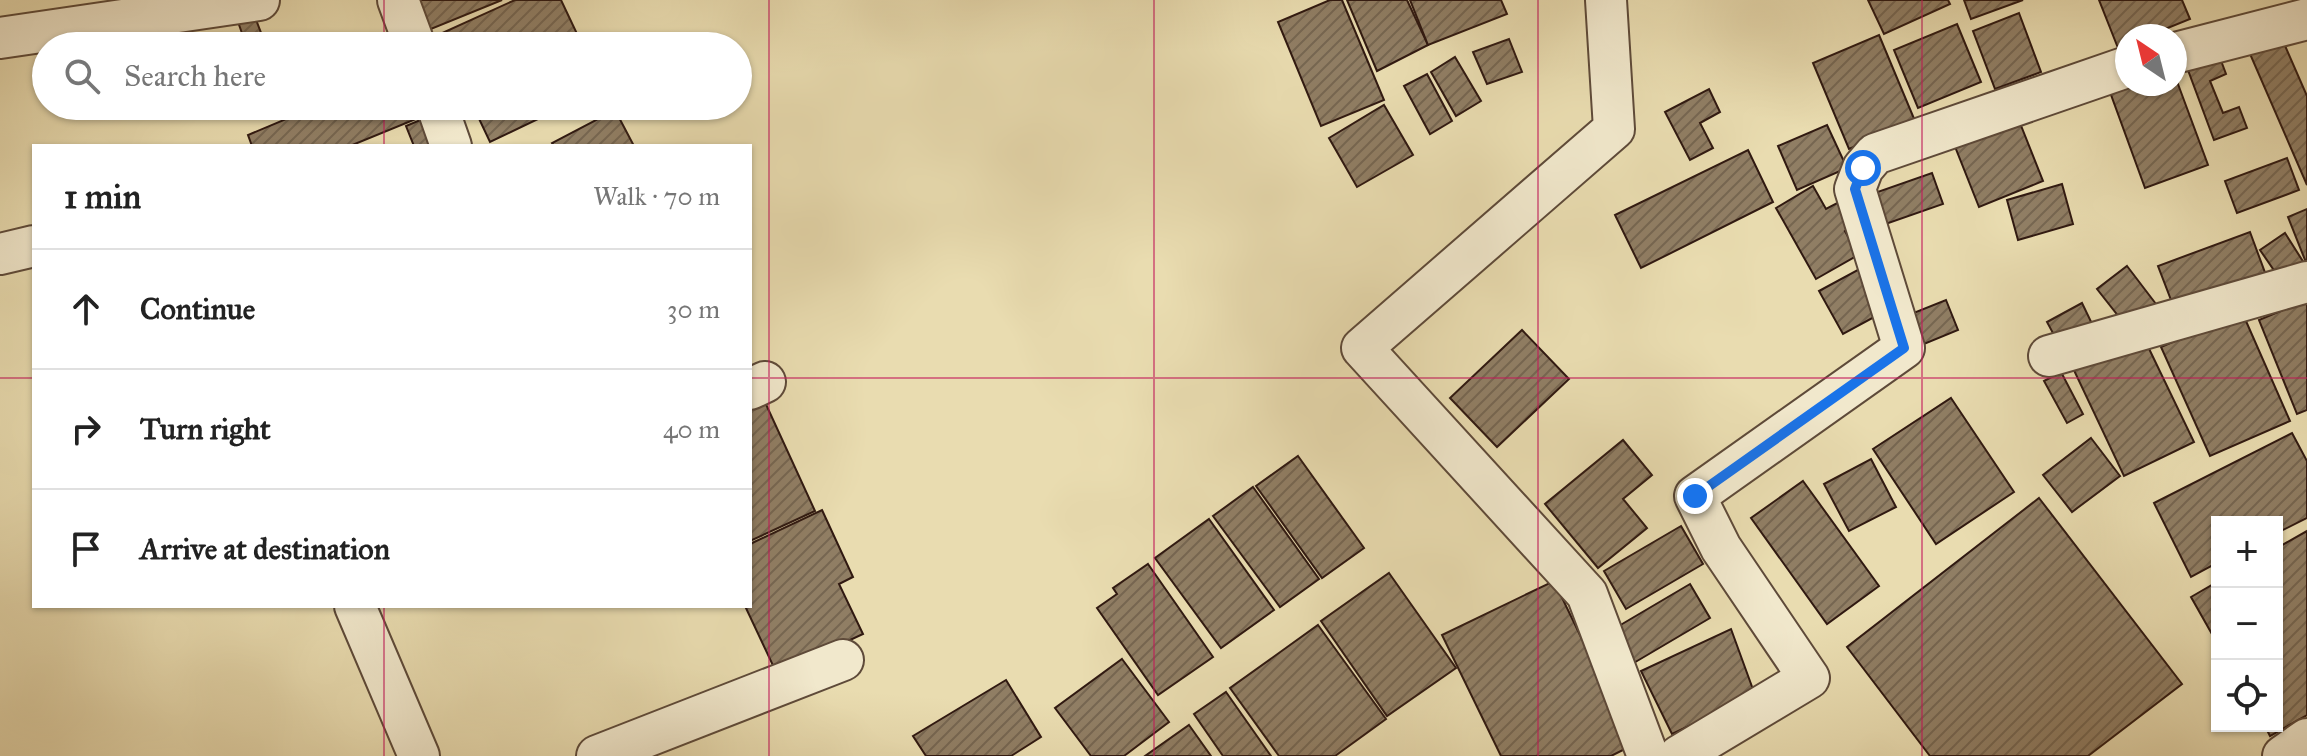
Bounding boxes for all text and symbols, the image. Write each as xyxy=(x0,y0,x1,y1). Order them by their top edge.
north arrow xyxy=(2115,24,2187,96)
search box xyxy=(32,32,752,120)
icon: search xyxy=(60,54,104,98)
text: Search here xyxy=(124,58,266,94)
route start xyxy=(1845,150,1881,186)
text: 1 min xyxy=(64,176,141,217)
text: Walk · 70 m xyxy=(593,180,720,212)
icon: ahead xyxy=(64,287,108,331)
text: Continue xyxy=(140,291,255,327)
text: 30 m xyxy=(667,293,720,325)
icon: right xyxy=(64,407,108,451)
text: Turn right xyxy=(140,411,271,447)
text: 40 m xyxy=(663,413,720,445)
route end xyxy=(1677,478,1713,514)
map controls xyxy=(2211,516,2283,732)
button: + xyxy=(2211,516,2283,588)
icon: arrive xyxy=(64,527,108,571)
text: Arrive at destination xyxy=(140,531,390,567)
button: − xyxy=(2211,588,2283,660)
button: locate xyxy=(2211,660,2283,732)

